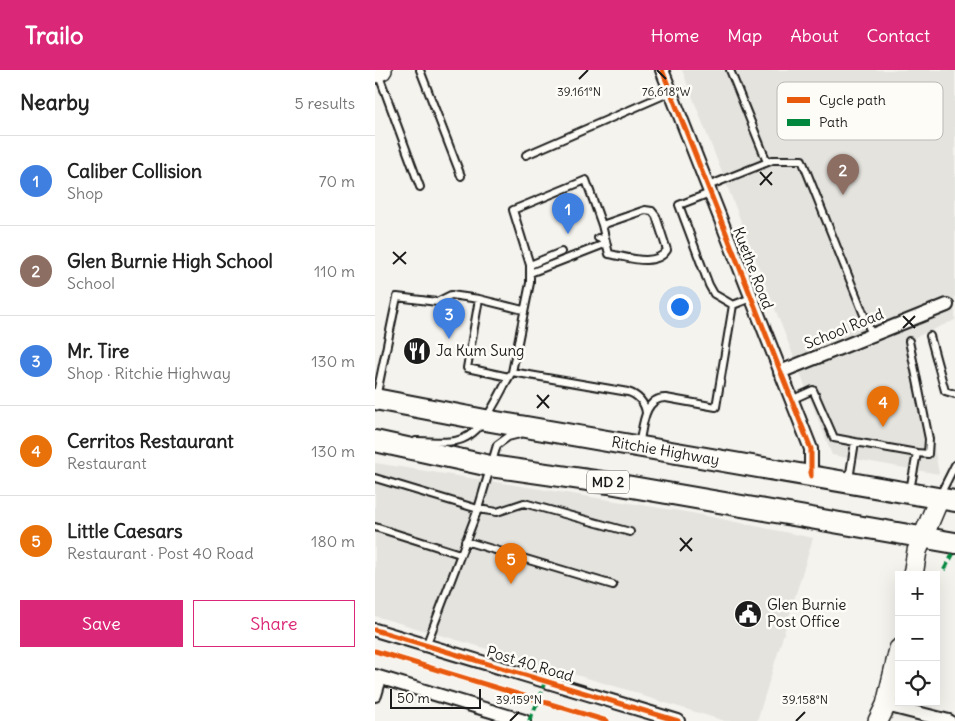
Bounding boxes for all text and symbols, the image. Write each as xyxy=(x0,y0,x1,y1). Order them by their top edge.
text: Trailo xyxy=(25,20,83,50)
text: Home xyxy=(651,24,699,47)
text: Map xyxy=(727,24,762,47)
text: About xyxy=(790,24,838,47)
text: Contact xyxy=(866,24,930,47)
legend xyxy=(777,82,943,140)
text: 39.161°N xyxy=(557,84,601,99)
text: 76.618°W xyxy=(642,84,690,99)
text: Nearby xyxy=(20,89,90,116)
text: Cycle path xyxy=(819,91,886,109)
text: 5 results xyxy=(294,93,355,113)
text: Path xyxy=(819,113,848,131)
pin: 2 xyxy=(827,154,859,195)
text: Caliber Collision xyxy=(67,159,202,183)
text: 1 xyxy=(33,171,39,191)
text: 70 m xyxy=(319,171,355,191)
text: Shop xyxy=(67,183,103,203)
pin: 1 xyxy=(552,193,584,234)
street label: Kuethe Road xyxy=(729,224,778,312)
text: Glen Burnie High School xyxy=(67,249,273,273)
text: 2 xyxy=(32,261,40,281)
text: 110 m xyxy=(314,261,355,281)
text: School xyxy=(67,273,115,293)
your location xyxy=(667,294,693,320)
pin: 3 xyxy=(433,298,465,339)
street label: School Road xyxy=(801,304,886,353)
restaurant icon: Ja Kum Sung xyxy=(402,336,432,366)
text: Mr. Tire xyxy=(67,339,129,363)
place label: Ja Kum Sung xyxy=(436,341,524,360)
text: 3 xyxy=(31,351,41,371)
text: 130 m xyxy=(311,351,355,371)
text: Shop · Ritchie Highway xyxy=(67,363,231,383)
pin: 4 xyxy=(867,386,899,427)
text: Cerritos Restaurant xyxy=(67,429,234,453)
street label: Ritchie Highway xyxy=(610,432,721,469)
text: 4 xyxy=(31,441,41,461)
text: 130 m xyxy=(311,441,355,461)
text: Restaurant xyxy=(67,453,147,473)
road number: MD 2 xyxy=(587,471,629,494)
text: Little Caesars xyxy=(67,519,183,543)
text: 5 xyxy=(31,531,41,551)
text: 180 m xyxy=(311,531,355,551)
text: Restaurant · Post 40 Road xyxy=(67,543,254,563)
pin: 5 xyxy=(495,543,527,584)
map controls xyxy=(895,571,940,706)
button: + xyxy=(895,571,940,616)
place label: Glen Burnie Post Office xyxy=(767,595,846,631)
public building icon: Glen Burnie Post Office xyxy=(733,599,763,629)
button: Save xyxy=(20,600,183,647)
button: Share xyxy=(193,600,355,647)
button: − xyxy=(895,616,940,661)
street label: Post 40 Road xyxy=(484,641,576,686)
button: locate xyxy=(895,661,940,706)
scale bar xyxy=(390,686,481,709)
text: 50 m xyxy=(397,689,430,707)
text: 39.159°N xyxy=(496,692,542,707)
text: 39.158°N xyxy=(782,692,828,707)

